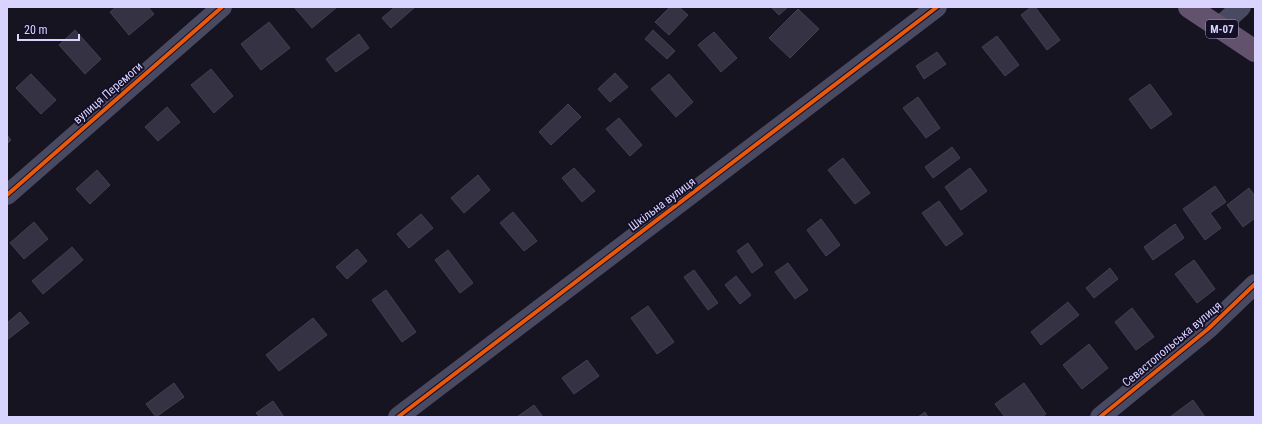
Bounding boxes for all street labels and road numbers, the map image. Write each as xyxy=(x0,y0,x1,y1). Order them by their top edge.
road number: М-07 xyxy=(1206,20,1238,38)
street label: вулиця Перемоги xyxy=(71,59,145,127)
street label: Шкільна вулиця xyxy=(626,174,698,234)
street label: Севастопольська вулиця xyxy=(1120,298,1224,390)

